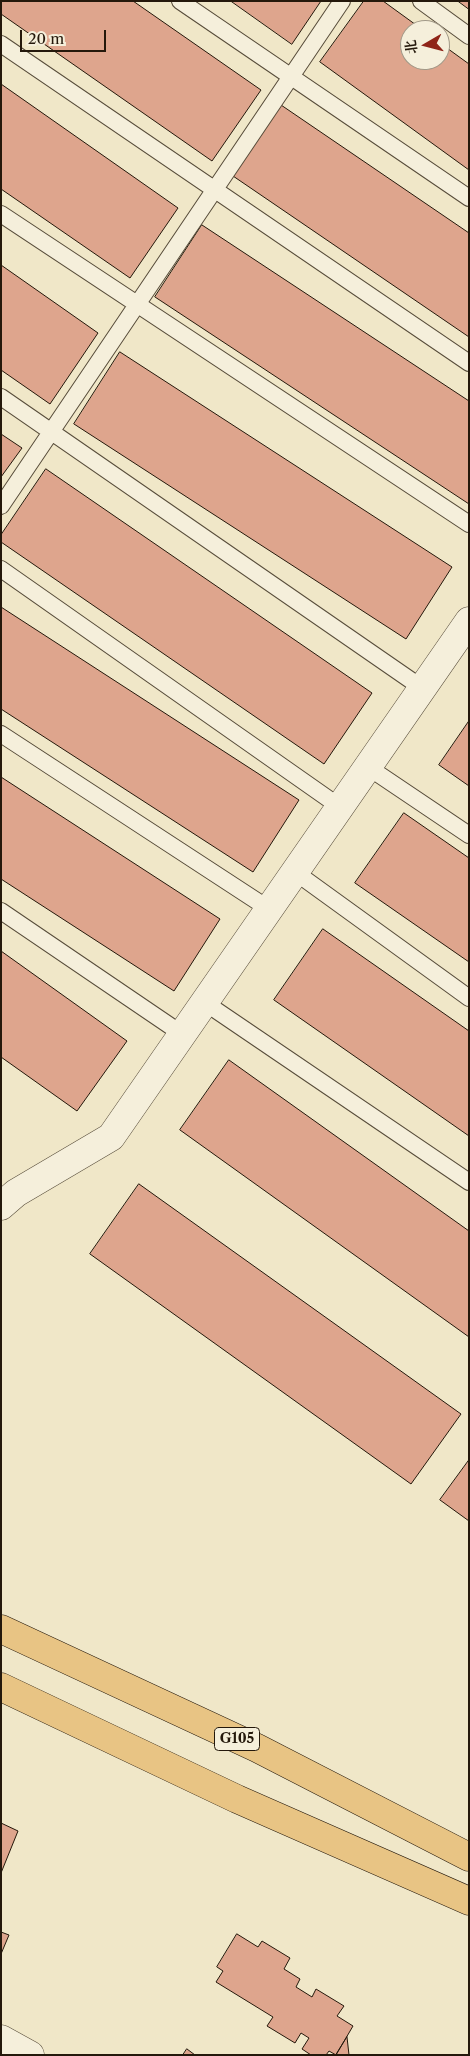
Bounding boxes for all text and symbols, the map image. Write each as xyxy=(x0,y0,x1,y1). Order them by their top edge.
scale bar xyxy=(22,20,109,52)
north arrow xyxy=(400,20,450,70)
text: 20 m xyxy=(28,29,64,48)
text: 北 xyxy=(401,39,421,55)
road number: G105 xyxy=(214,1728,260,1750)

